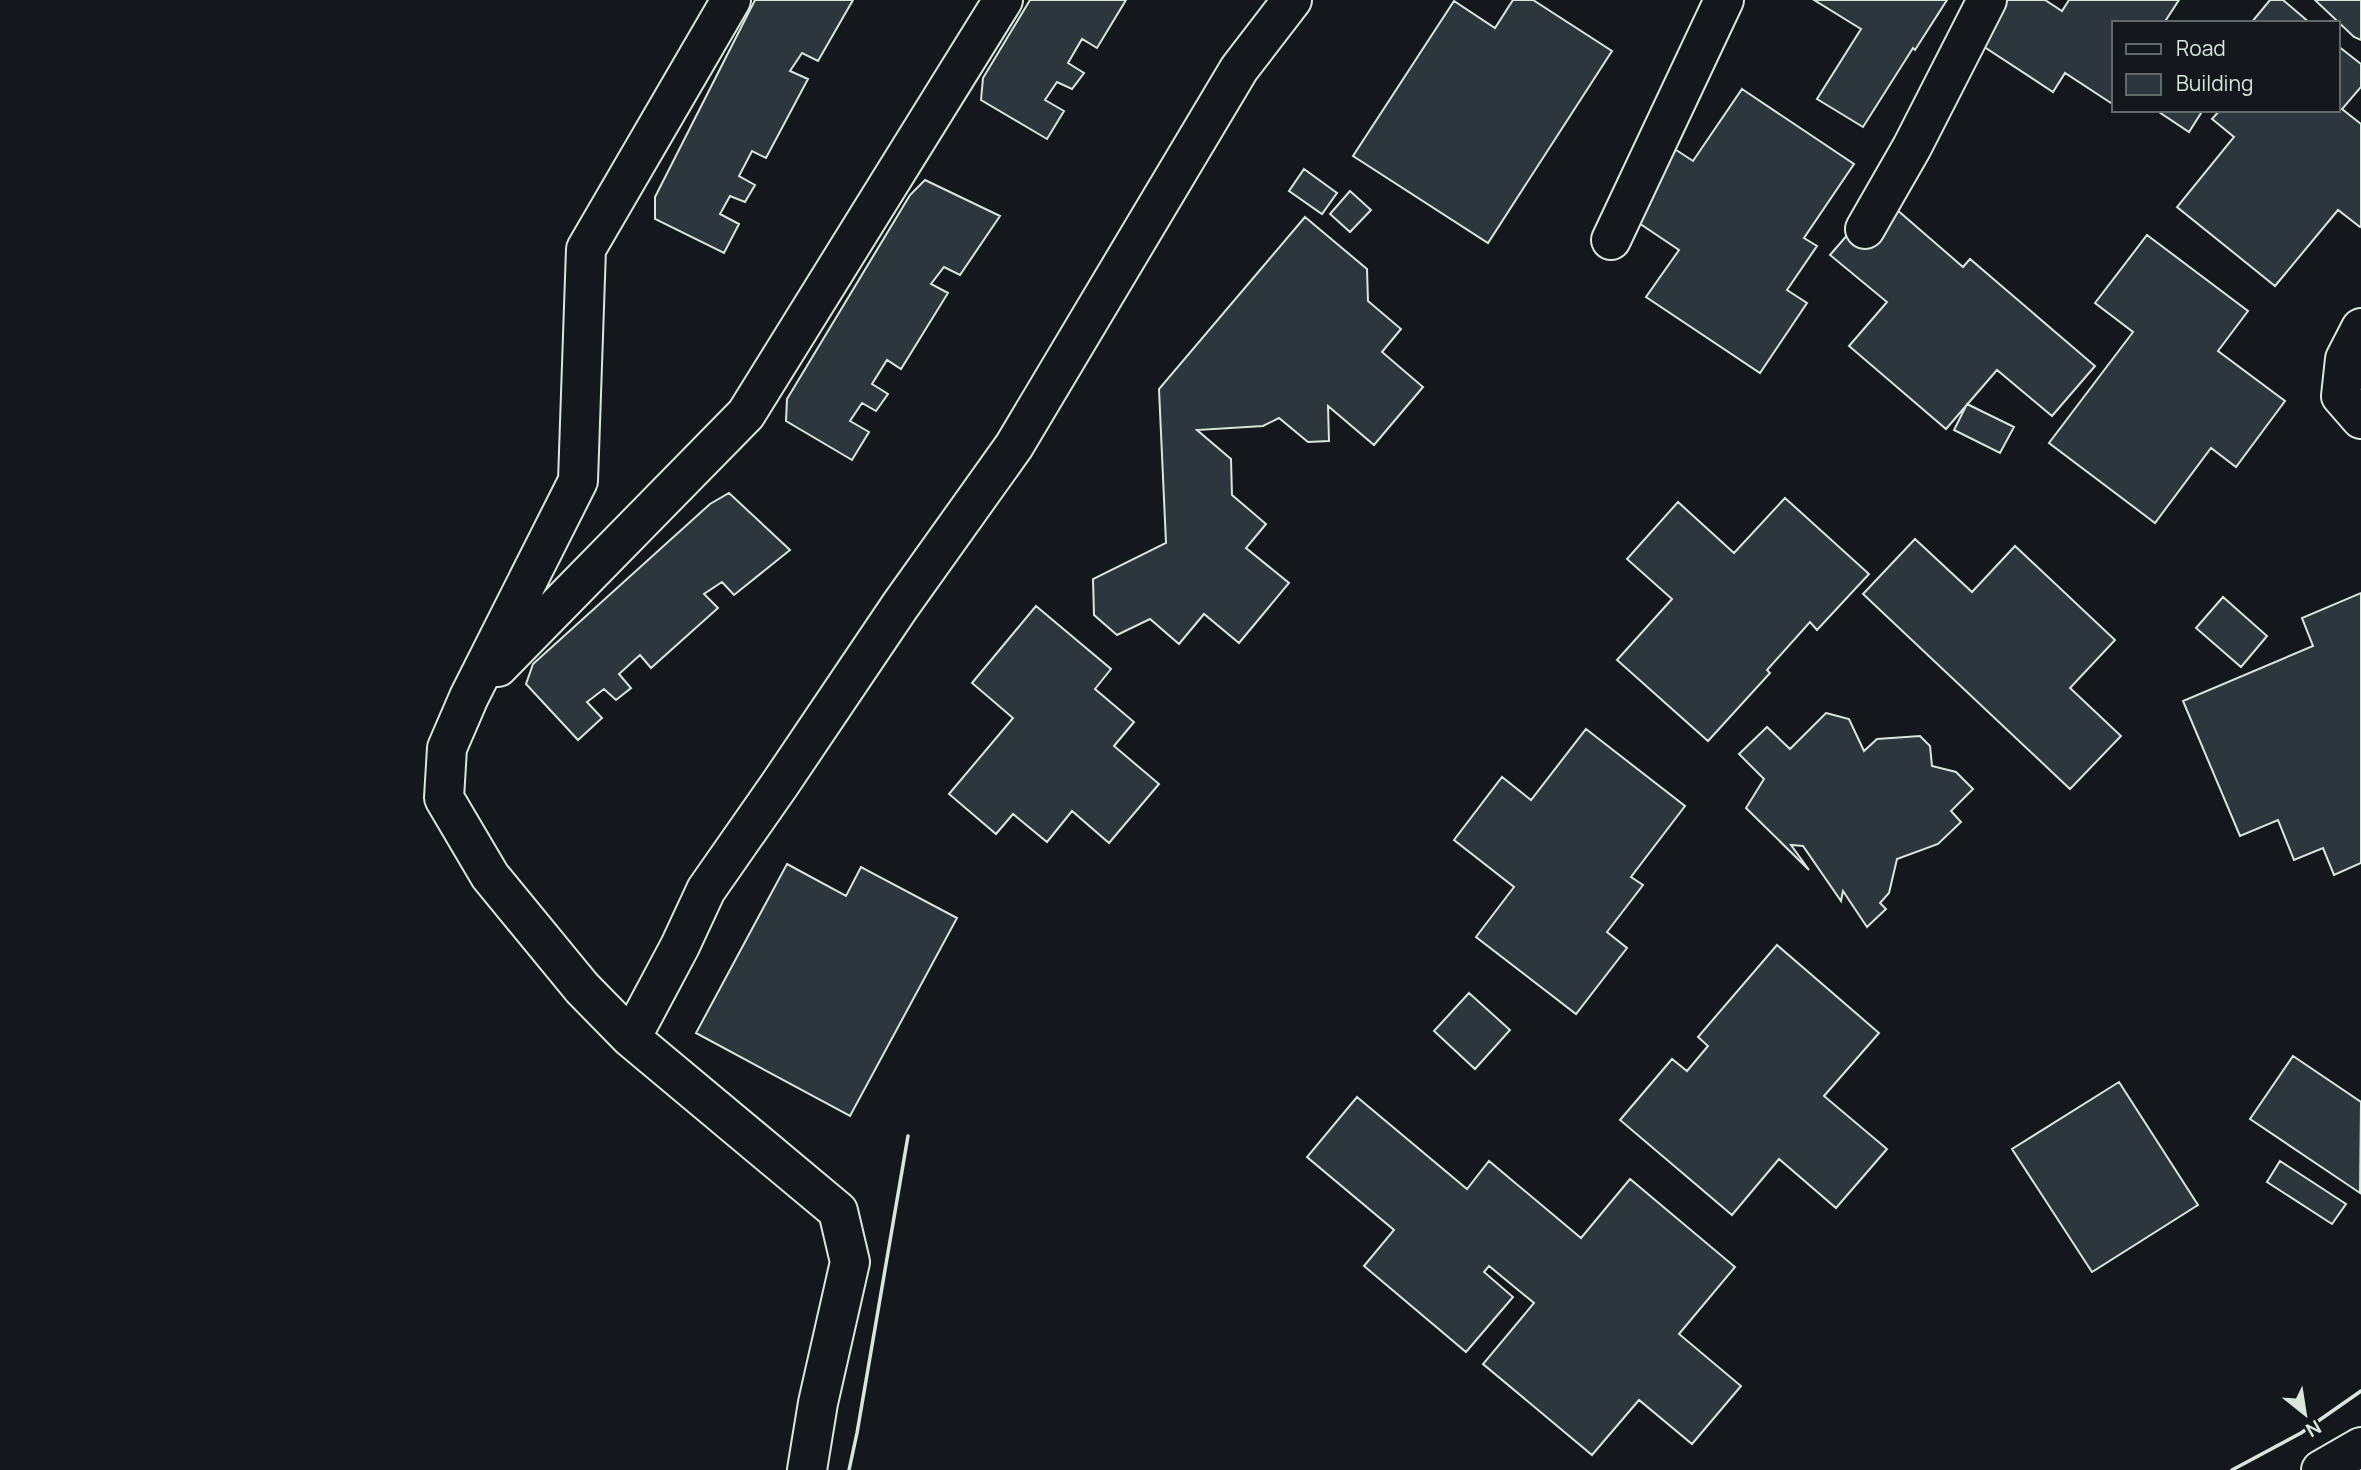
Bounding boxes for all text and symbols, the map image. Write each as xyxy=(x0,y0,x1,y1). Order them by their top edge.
legend xyxy=(2112,21,2340,112)
text: Road xyxy=(2176,34,2226,62)
text: Building xyxy=(2176,69,2253,97)
north arrow xyxy=(2270,1379,2340,1449)
text: N xyxy=(2301,1414,2326,1443)

